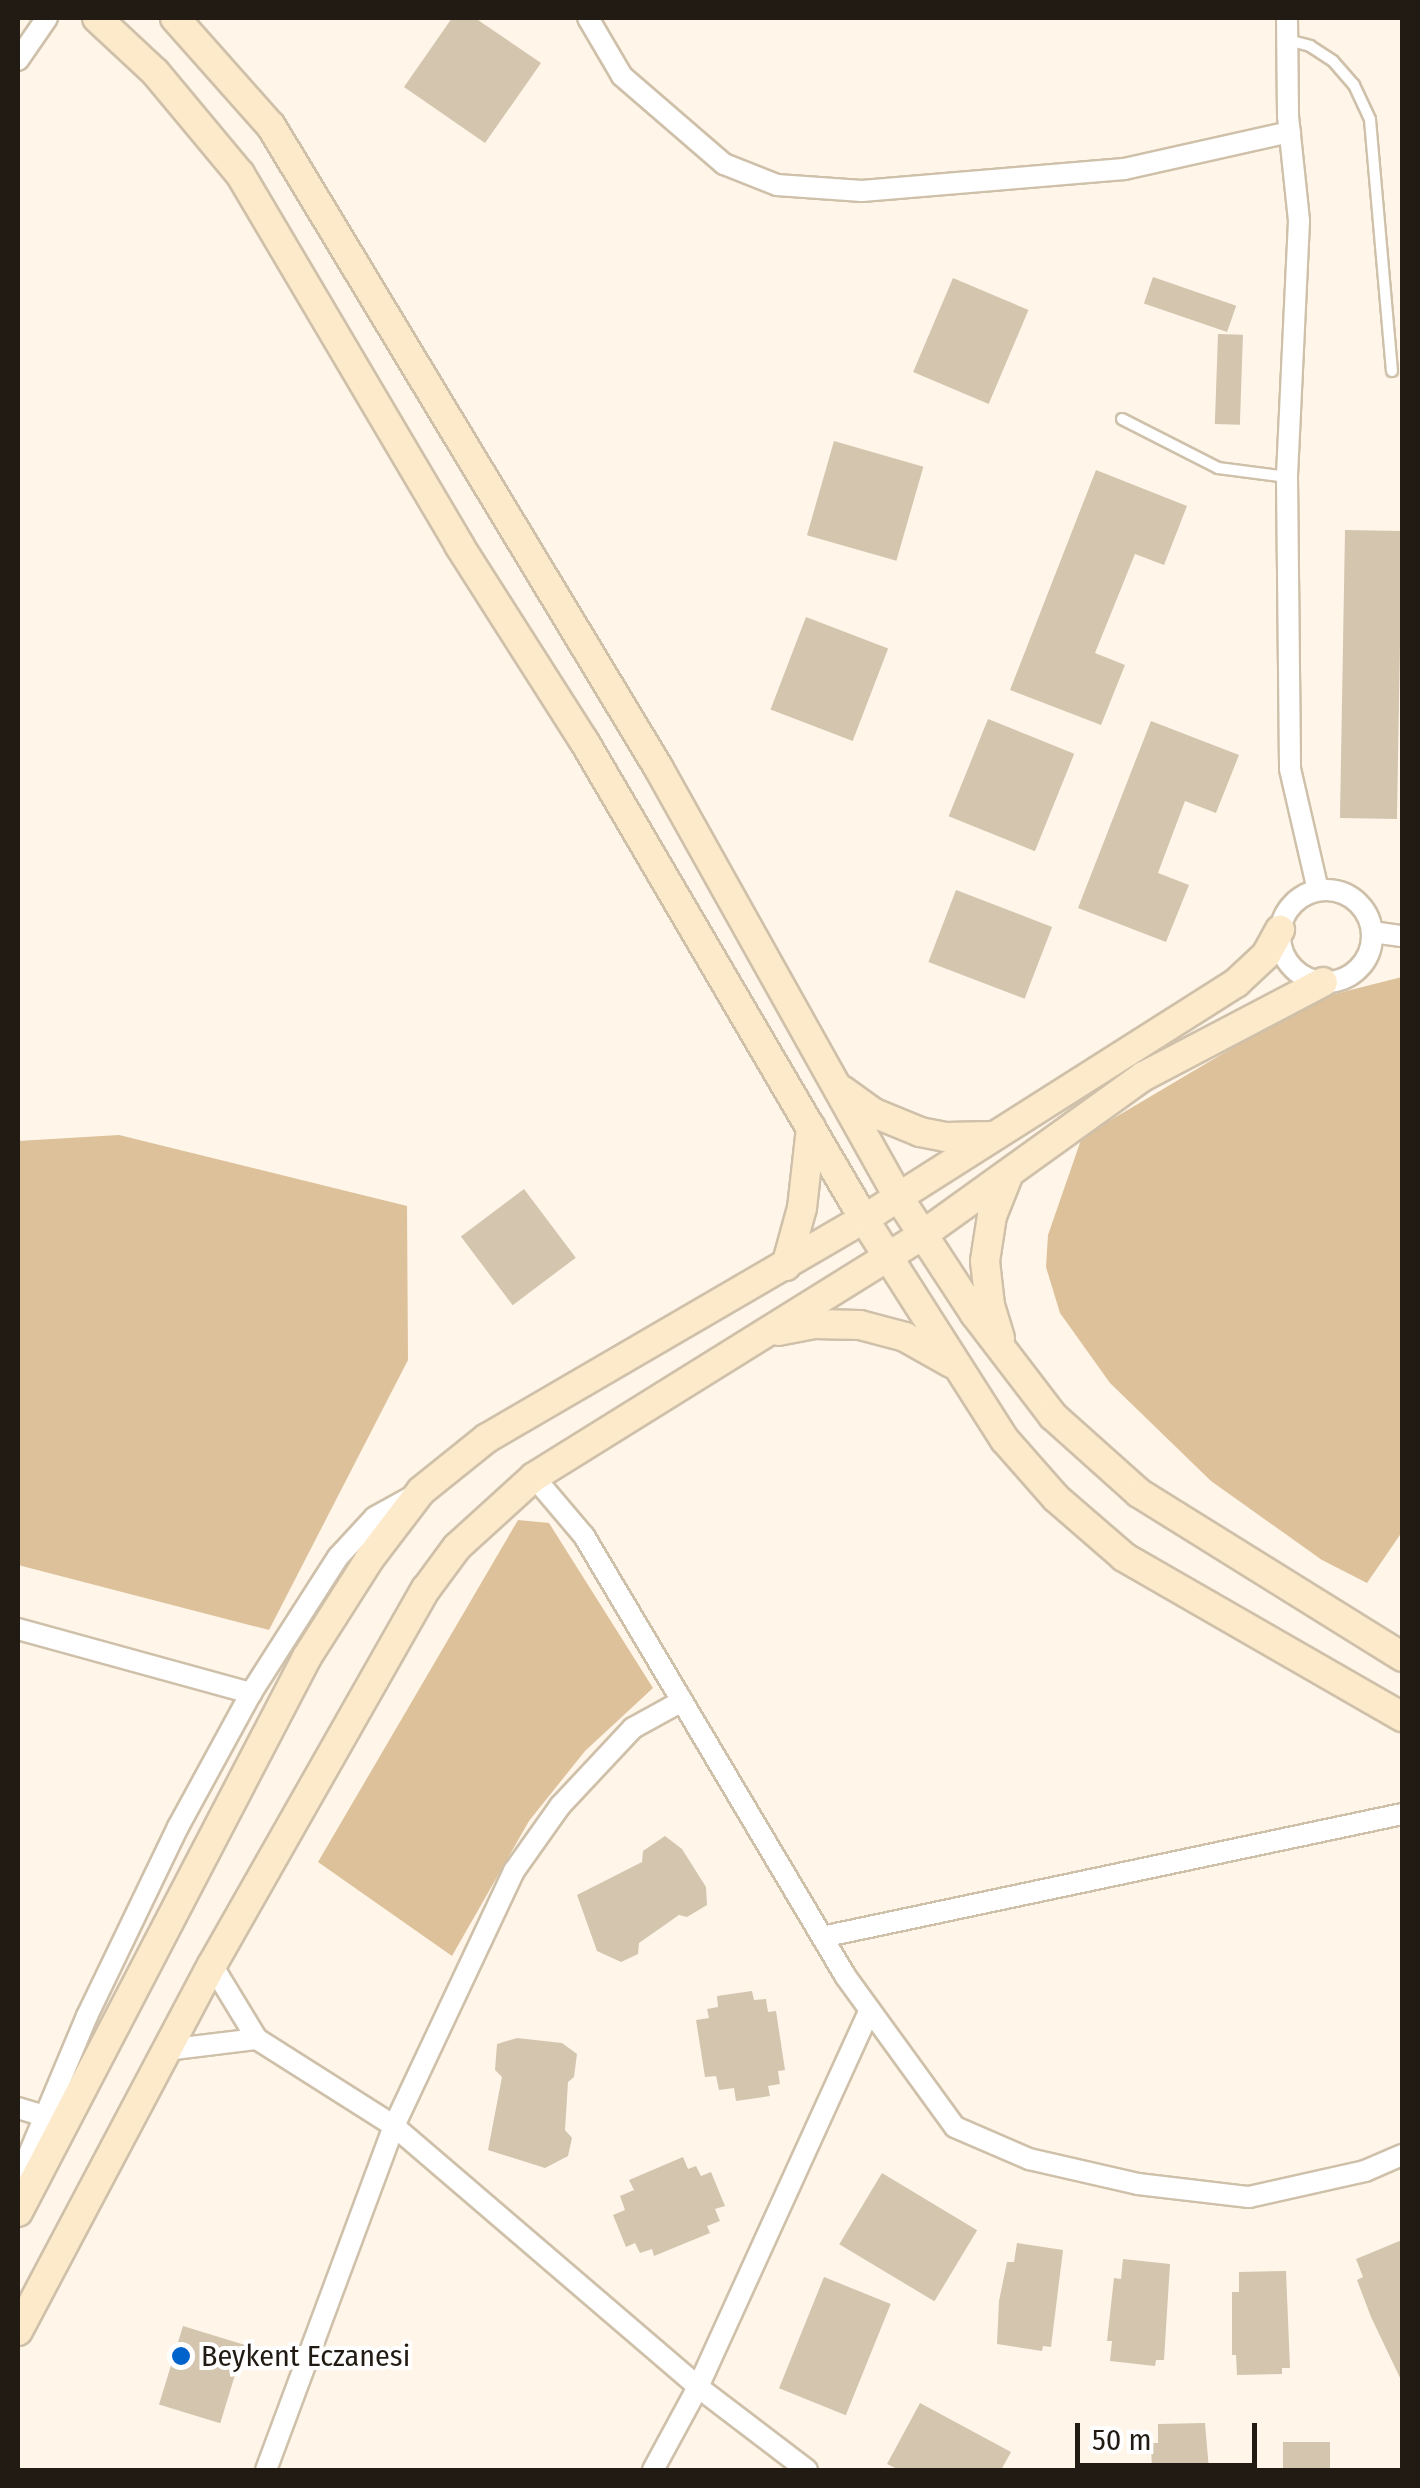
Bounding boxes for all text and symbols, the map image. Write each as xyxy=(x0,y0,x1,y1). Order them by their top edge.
place label: Beykent Eczanesi xyxy=(201,2338,410,2374)
marker: Beykent Eczanesi xyxy=(170,2345,192,2367)
scale bar xyxy=(1080,2403,1262,2465)
text: 50 m xyxy=(1092,2422,1152,2458)

